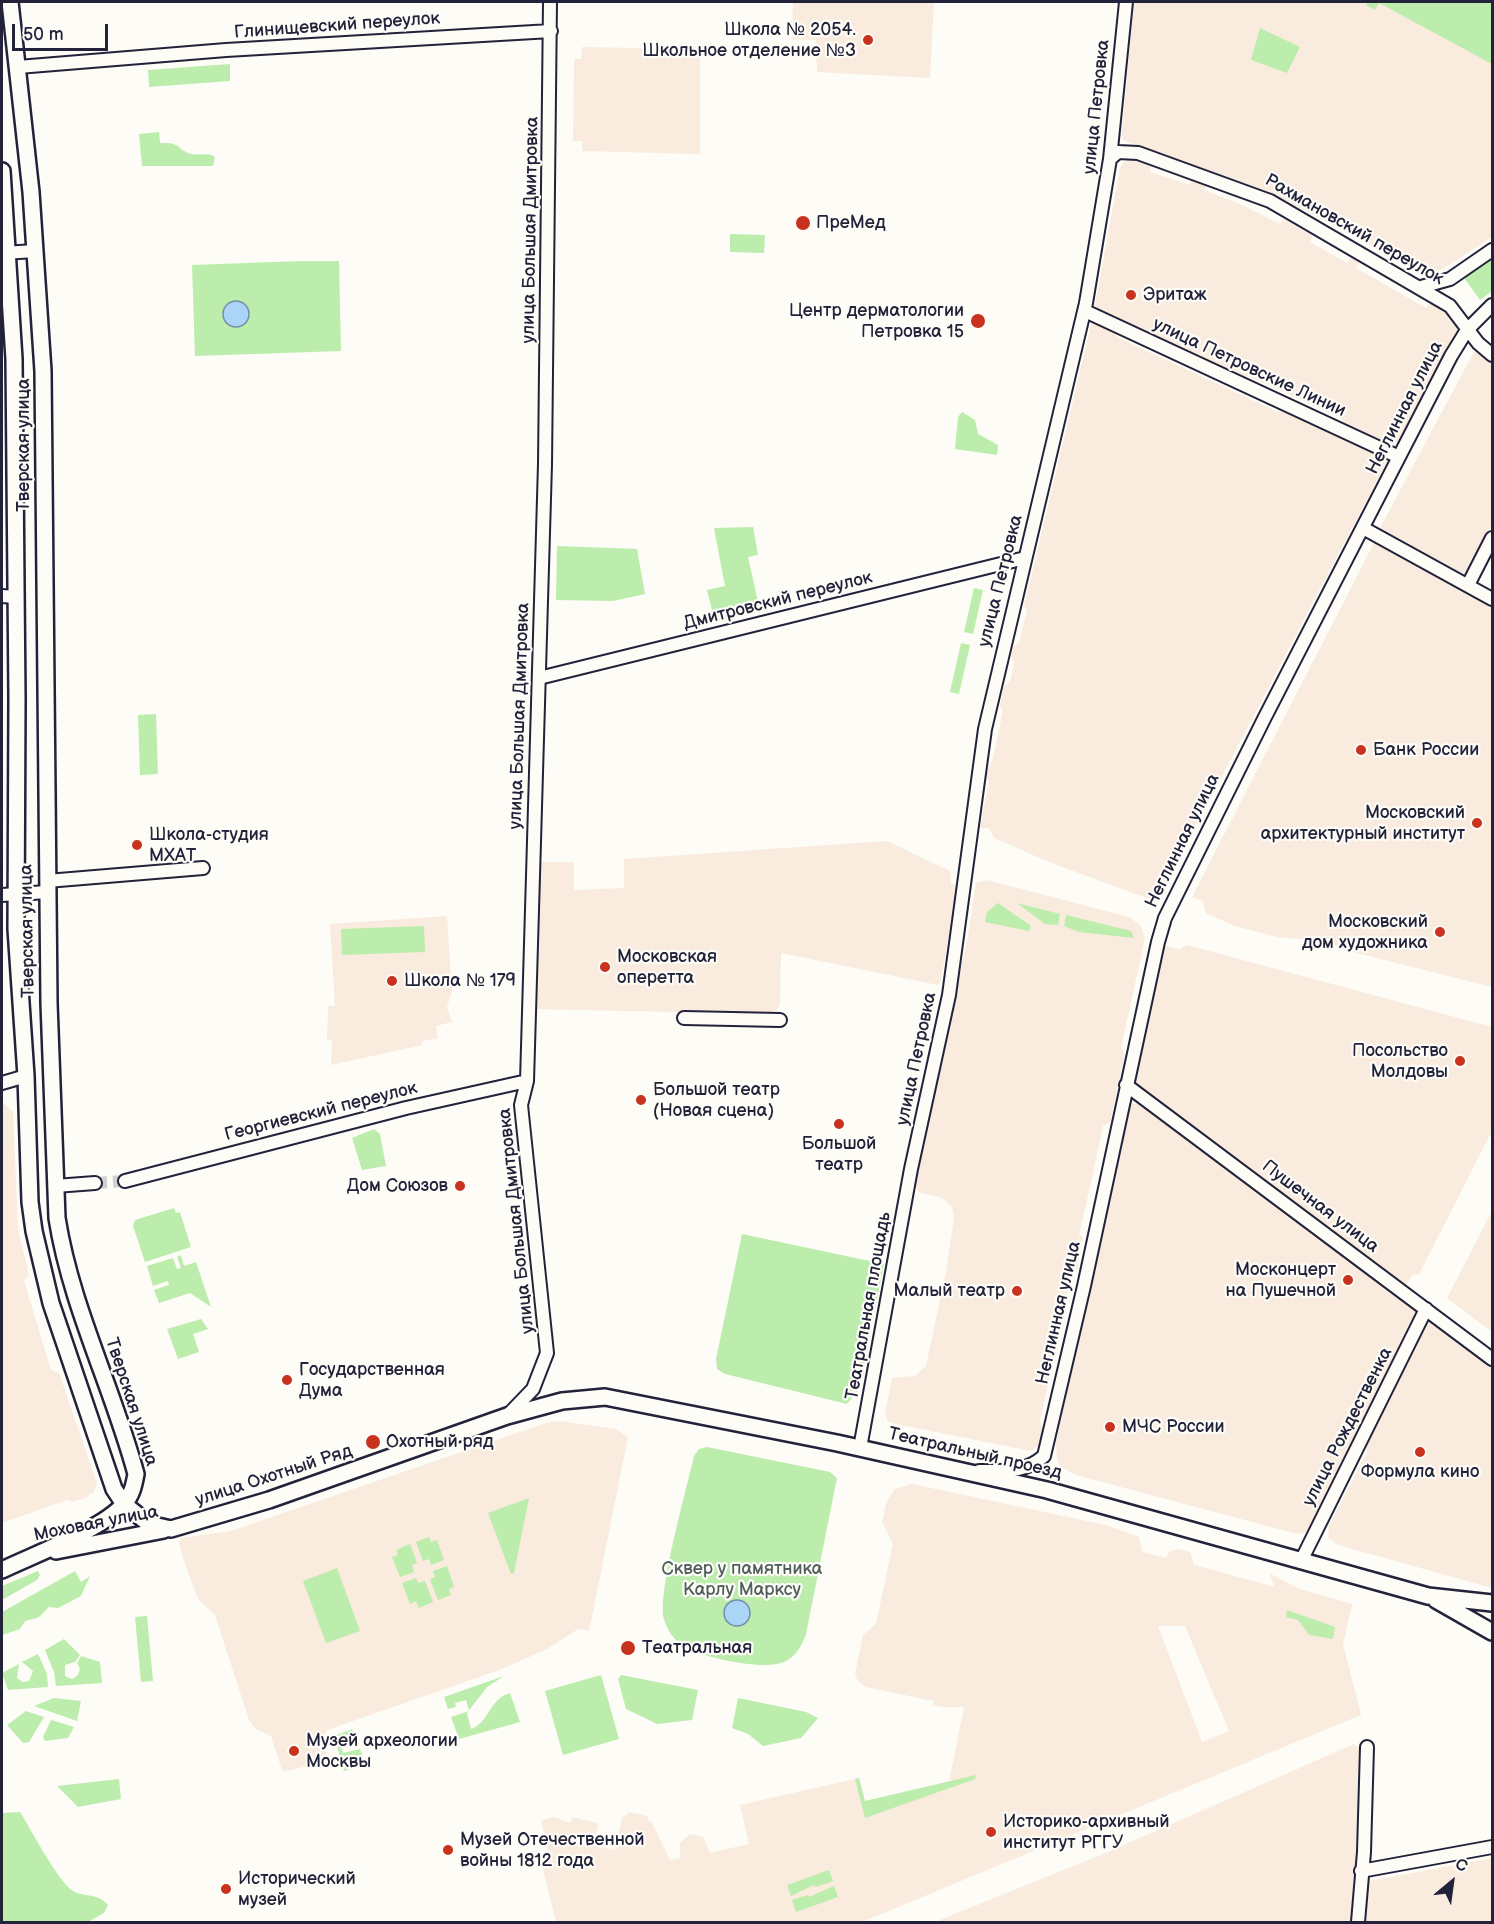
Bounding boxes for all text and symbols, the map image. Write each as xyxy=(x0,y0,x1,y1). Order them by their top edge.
street label: Глинищевский переулок xyxy=(233,8,441,44)
scale bar xyxy=(15,12,111,50)
place label: Школа № 2054. Школьное отделение №3 xyxy=(642,19,856,62)
text: 50 m xyxy=(23,24,64,45)
marker: Школа № 2054. Школьное отделение №3 xyxy=(861,33,875,47)
street label: улица Петровка xyxy=(1079,39,1115,175)
street label: улица Большая Дмитровка xyxy=(518,116,544,344)
street label: Рахмановский переулок xyxy=(1261,170,1447,290)
place label: ПреМед xyxy=(816,212,886,234)
marker: ПреМед xyxy=(794,214,812,232)
place label: Эритаж xyxy=(1143,284,1207,306)
marker: Эритаж xyxy=(1124,288,1138,302)
place label: Центр дерматологии Петровка 15 xyxy=(789,300,964,342)
marker: Центр дерматологии Петровка 15 xyxy=(969,312,987,330)
street label: улица Петровские Линии xyxy=(1149,314,1349,422)
street label: Неглинная улица xyxy=(1362,338,1448,478)
street label: Тверская улица xyxy=(13,378,35,512)
street label: улица Петровка xyxy=(974,513,1028,649)
street label: Дмитровский переулок xyxy=(681,567,875,635)
street label: улица Большая Дмитровка xyxy=(505,602,535,830)
place label: Банк России xyxy=(1373,739,1479,761)
marker: Банк России xyxy=(1354,743,1368,757)
street label: Неглинная улица xyxy=(1141,770,1225,912)
place label: Московский архитектурный институт xyxy=(1261,802,1465,844)
marker: Московский архитектурный институт xyxy=(1470,816,1484,830)
place label: Школа-студия МХАТ xyxy=(149,824,269,866)
marker: Школа-студия МХАТ xyxy=(130,838,144,852)
street label: Тверская улица xyxy=(16,864,40,998)
place label: Московский дом художника xyxy=(1302,911,1428,954)
marker: Московский дом художника xyxy=(1433,925,1447,939)
place label: Московская оперетта xyxy=(617,946,717,988)
marker: Московская оперетта xyxy=(598,960,612,974)
place label: Школа № 179 xyxy=(404,970,516,992)
marker: Школа № 179 xyxy=(385,974,399,988)
street label: улица Петровка xyxy=(892,991,942,1127)
place label: Посольство Молдовы xyxy=(1352,1040,1448,1082)
marker: Посольство Молдовы xyxy=(1453,1054,1467,1068)
street label: Георгиевский переулок xyxy=(222,1078,420,1146)
place label: Большой театр (Новая сцена) xyxy=(653,1079,780,1122)
marker: Большой театр (Новая сцена) xyxy=(634,1093,648,1107)
street label: улица Большая Дмитровка xyxy=(494,1107,540,1335)
marker: Большой театр xyxy=(832,1117,846,1131)
place label: Большой театр xyxy=(802,1133,876,1176)
street label: Пушечная улица xyxy=(1257,1156,1383,1258)
place label: Дом Союзов xyxy=(347,1175,448,1197)
marker: Дом Союзов xyxy=(453,1179,467,1193)
street label: Театральная площадь xyxy=(842,1210,896,1402)
street label: Неглинная улица xyxy=(1032,1239,1086,1387)
place label: Москонцерт на Пушечной xyxy=(1225,1259,1336,1302)
marker: Москонцерт на Пушечной xyxy=(1341,1273,1355,1287)
place label: Малый театр xyxy=(893,1280,1005,1302)
marker: Малый театр xyxy=(1010,1284,1024,1298)
street label: Тверская улица xyxy=(100,1335,162,1469)
street label: улица Рождественка xyxy=(1299,1344,1397,1510)
place label: Государственная Дума xyxy=(299,1359,445,1402)
marker: Государственная Дума xyxy=(280,1373,294,1387)
place label: МЧС России xyxy=(1122,1416,1225,1438)
marker: МЧС России xyxy=(1103,1420,1117,1434)
street label: Театральный проезд xyxy=(886,1424,1064,1484)
place label: Охотный ряд xyxy=(386,1431,494,1453)
marker: Охотный ряд xyxy=(364,1433,382,1451)
street label: улица Охотный Ряд xyxy=(193,1440,355,1512)
marker: Формула кино xyxy=(1413,1445,1427,1459)
place label: Формула кино xyxy=(1361,1461,1479,1483)
street label: Моховая улица xyxy=(32,1501,160,1547)
park label: Сквер у памятника Карлу Марксу xyxy=(662,1558,822,1600)
place label: Театральная xyxy=(642,1637,752,1659)
marker: Театральная xyxy=(619,1639,637,1657)
place label: Музей археологии Москвы xyxy=(306,1730,458,1772)
marker: Музей археологии Москвы xyxy=(287,1744,301,1758)
place label: Историко-архивный институт РГГУ xyxy=(1003,1811,1170,1854)
marker: Историко-архивный институт РГГУ xyxy=(984,1825,998,1839)
place label: Музей Отечественной войны 1812 года xyxy=(460,1829,645,1872)
marker: Музей Отечественной войны 1812 года xyxy=(441,1843,455,1857)
north arrow xyxy=(1422,1852,1482,1912)
text: С xyxy=(1451,1855,1470,1877)
place label: Исторический музей xyxy=(238,1868,356,1910)
marker: Исторический музей xyxy=(219,1882,233,1896)

